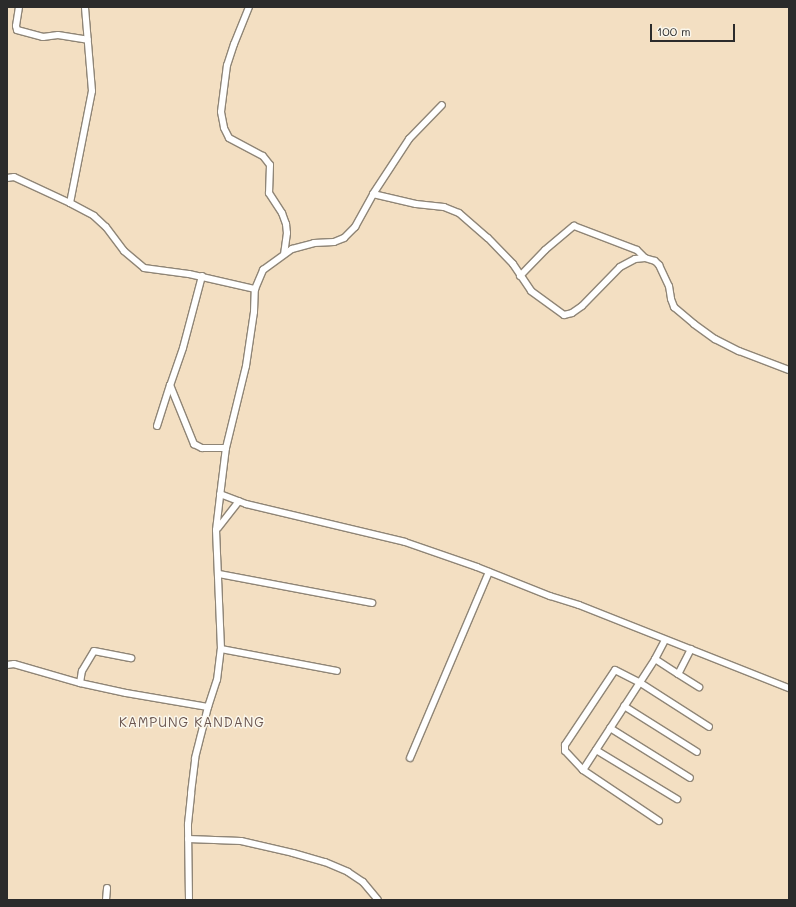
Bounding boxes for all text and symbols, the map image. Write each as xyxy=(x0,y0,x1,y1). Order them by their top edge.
scale bar xyxy=(652,16,737,42)
text: 100 m xyxy=(657,23,691,39)
district label: KAMPUNG KANDANG xyxy=(119,714,265,730)

